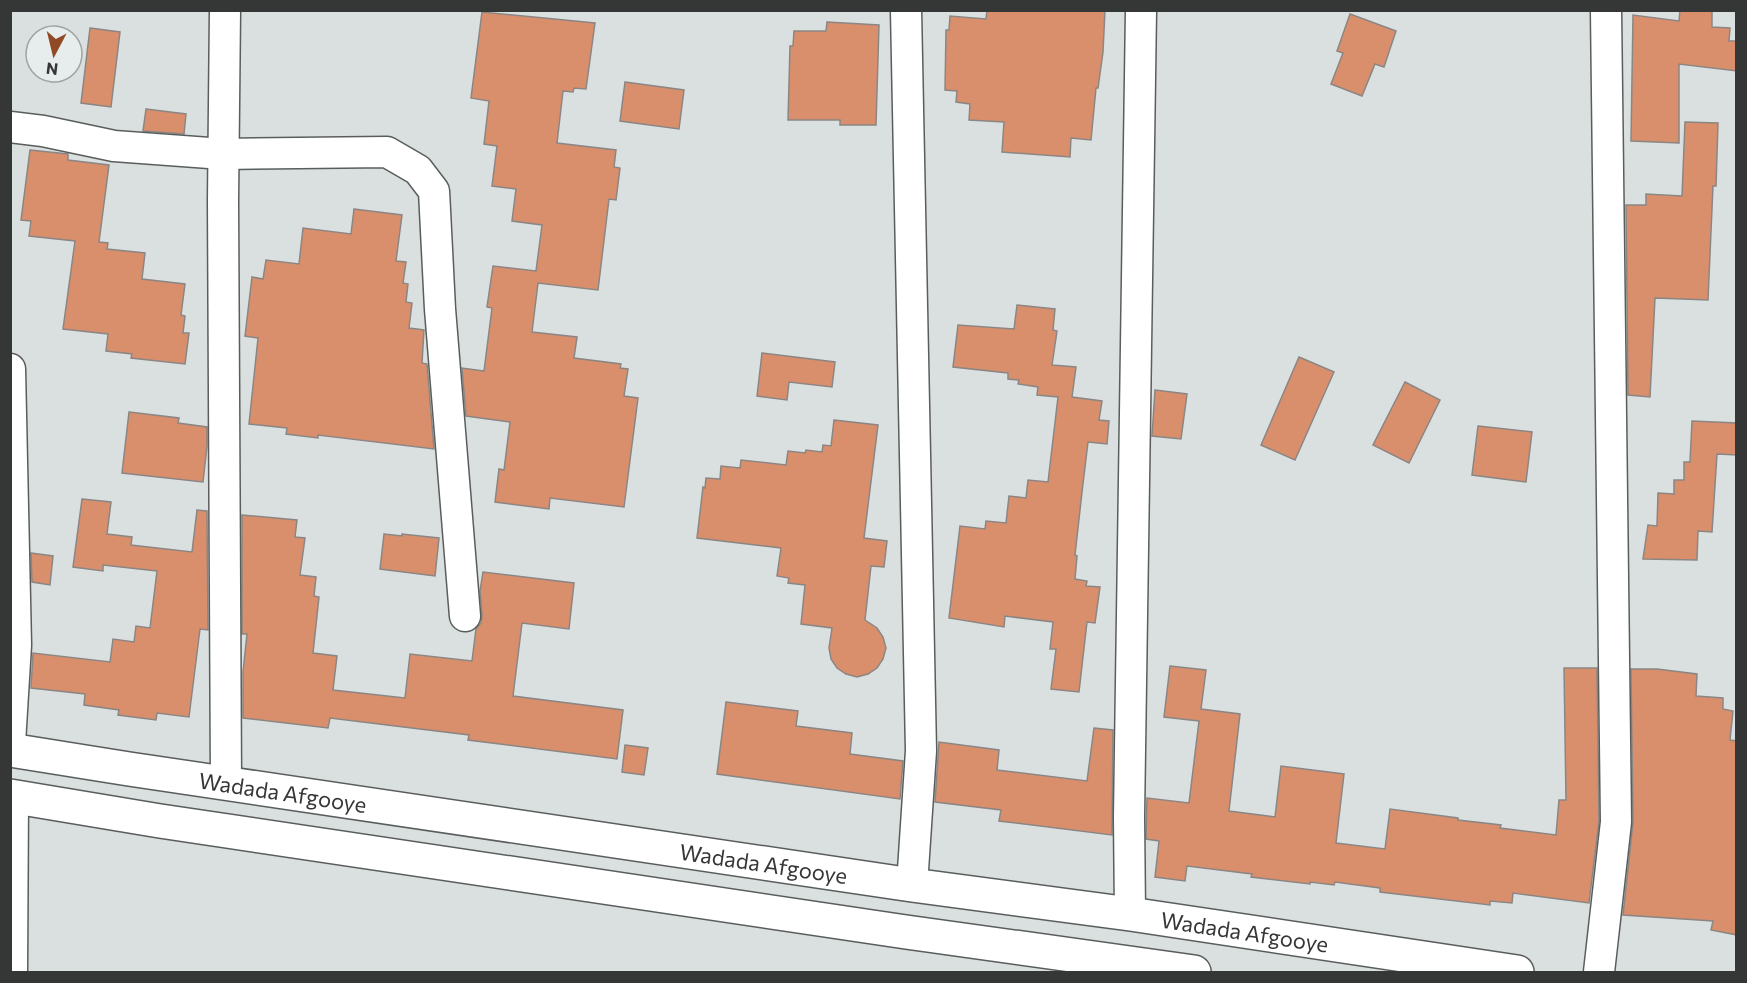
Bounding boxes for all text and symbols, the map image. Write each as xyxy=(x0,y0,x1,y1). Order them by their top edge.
north arrow xyxy=(24,24,84,84)
text: N xyxy=(45,59,59,80)
street label: Wadada Afgooye xyxy=(197,766,368,818)
street label: Wadada Afgooye xyxy=(678,837,849,889)
street label: Wadada Afgooye xyxy=(1159,905,1330,957)

